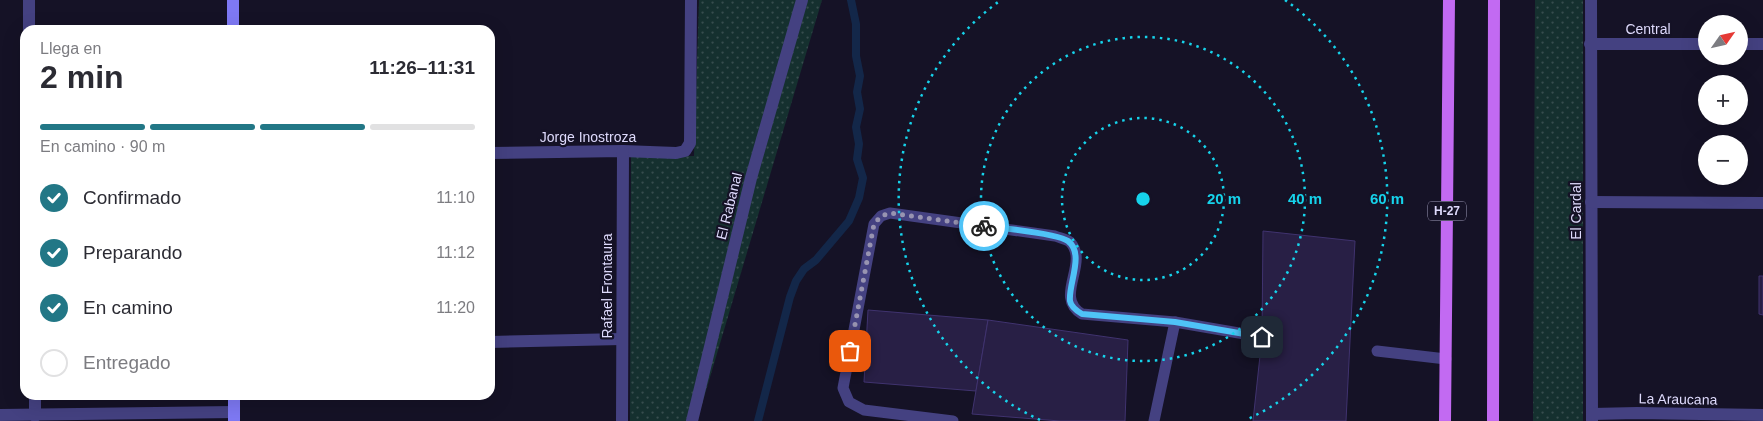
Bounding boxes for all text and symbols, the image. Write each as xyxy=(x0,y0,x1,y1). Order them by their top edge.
north arrow xyxy=(1698,15,1748,65)
map controls xyxy=(1698,15,1748,185)
street label: Central xyxy=(1625,21,1671,37)
text: Llega en xyxy=(40,40,101,57)
text: 11:26–11:31 xyxy=(369,57,475,78)
text: 2 min xyxy=(40,59,124,95)
button: + xyxy=(1698,75,1748,125)
street label: Jorge Inostroza xyxy=(540,129,636,145)
button: − xyxy=(1698,135,1748,185)
text: En camino · 90 m xyxy=(40,138,165,155)
street label: El Rabanal xyxy=(713,171,745,241)
street label: El Cardal xyxy=(1568,182,1584,240)
icon: check xyxy=(40,184,68,212)
text: Confirmado xyxy=(83,187,181,208)
text: 11:10 xyxy=(436,189,475,206)
centre of rings xyxy=(1134,190,1152,208)
text: 20 m xyxy=(1207,190,1241,207)
text: 40 m xyxy=(1288,190,1322,207)
text: 60 m xyxy=(1370,190,1404,207)
courier xyxy=(959,201,1009,251)
road number: H-27 xyxy=(1428,202,1466,220)
icon: bike xyxy=(970,212,998,240)
street label: Rafael Frontaura xyxy=(599,233,615,339)
icon: check xyxy=(40,239,68,267)
text: Preparando xyxy=(83,242,182,263)
text: 11:12 xyxy=(436,244,475,261)
icon: check xyxy=(40,294,68,322)
text: En camino xyxy=(83,297,173,318)
text: 11:20 xyxy=(436,299,475,316)
pin xyxy=(1241,316,1283,358)
icon: home xyxy=(1248,323,1276,351)
pin xyxy=(829,330,871,372)
icon: bag xyxy=(836,337,864,365)
text: Entregado xyxy=(83,352,171,373)
street label: La Araucana xyxy=(1639,390,1718,408)

